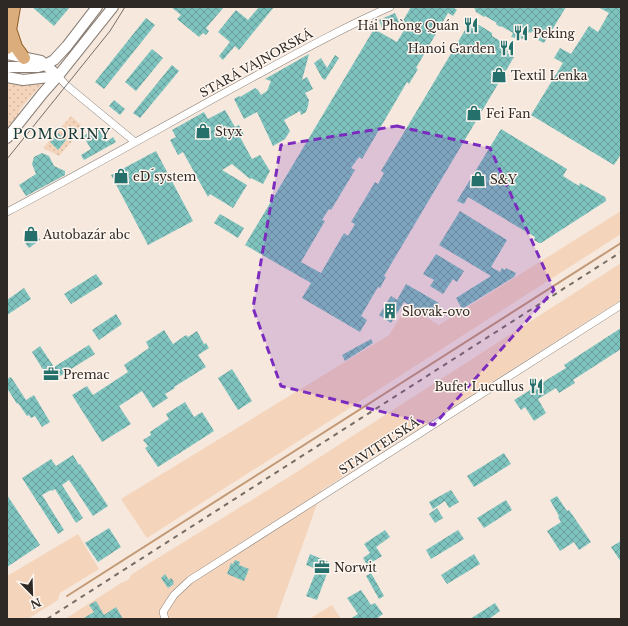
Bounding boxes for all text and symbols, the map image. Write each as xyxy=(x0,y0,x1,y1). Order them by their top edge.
restaurant icon: Hải Phòng Quán xyxy=(462,16,480,34)
place label: Hải Phòng Quán xyxy=(358,18,459,33)
street label: STARÁ VAJNORSKÁ xyxy=(196,24,316,100)
restaurant icon: Peking xyxy=(512,24,530,42)
place label: Peking xyxy=(533,26,576,41)
restaurant icon: Hanoi Garden xyxy=(498,39,516,57)
place label: Hanoi Garden xyxy=(408,41,495,56)
shop icon: Textil Lenka xyxy=(490,66,508,84)
place label: Textil Lenka xyxy=(511,68,588,83)
shop icon: Fei Fan xyxy=(465,104,483,122)
place label: Fei Fan xyxy=(486,106,530,121)
shop icon: Styx xyxy=(194,122,212,140)
place label: Styx xyxy=(215,124,243,139)
district label: POMORINY xyxy=(13,125,111,143)
shop icon: eD´system xyxy=(112,167,130,185)
place label: eD´system xyxy=(133,168,197,184)
shop icon: S&Y xyxy=(469,170,487,188)
place label: S&Y xyxy=(490,172,517,187)
shop icon: Autobazár abc xyxy=(22,225,40,243)
place label: Autobazár abc xyxy=(42,227,131,242)
building icon: Slovak-ovo xyxy=(381,302,399,320)
place label: Slovak-ovo xyxy=(402,304,470,319)
office icon: Premac xyxy=(42,365,60,383)
place label: Premac xyxy=(63,367,110,382)
restaurant icon: Bufet Lucullus xyxy=(527,377,545,395)
place label: Bufet Lucullus xyxy=(435,379,524,394)
street label: STAVITEĽSKÁ xyxy=(336,413,423,478)
office icon: Norwit xyxy=(313,558,331,576)
place label: Norwit xyxy=(334,560,377,575)
north arrow xyxy=(12,574,52,614)
text: N xyxy=(28,595,43,612)

